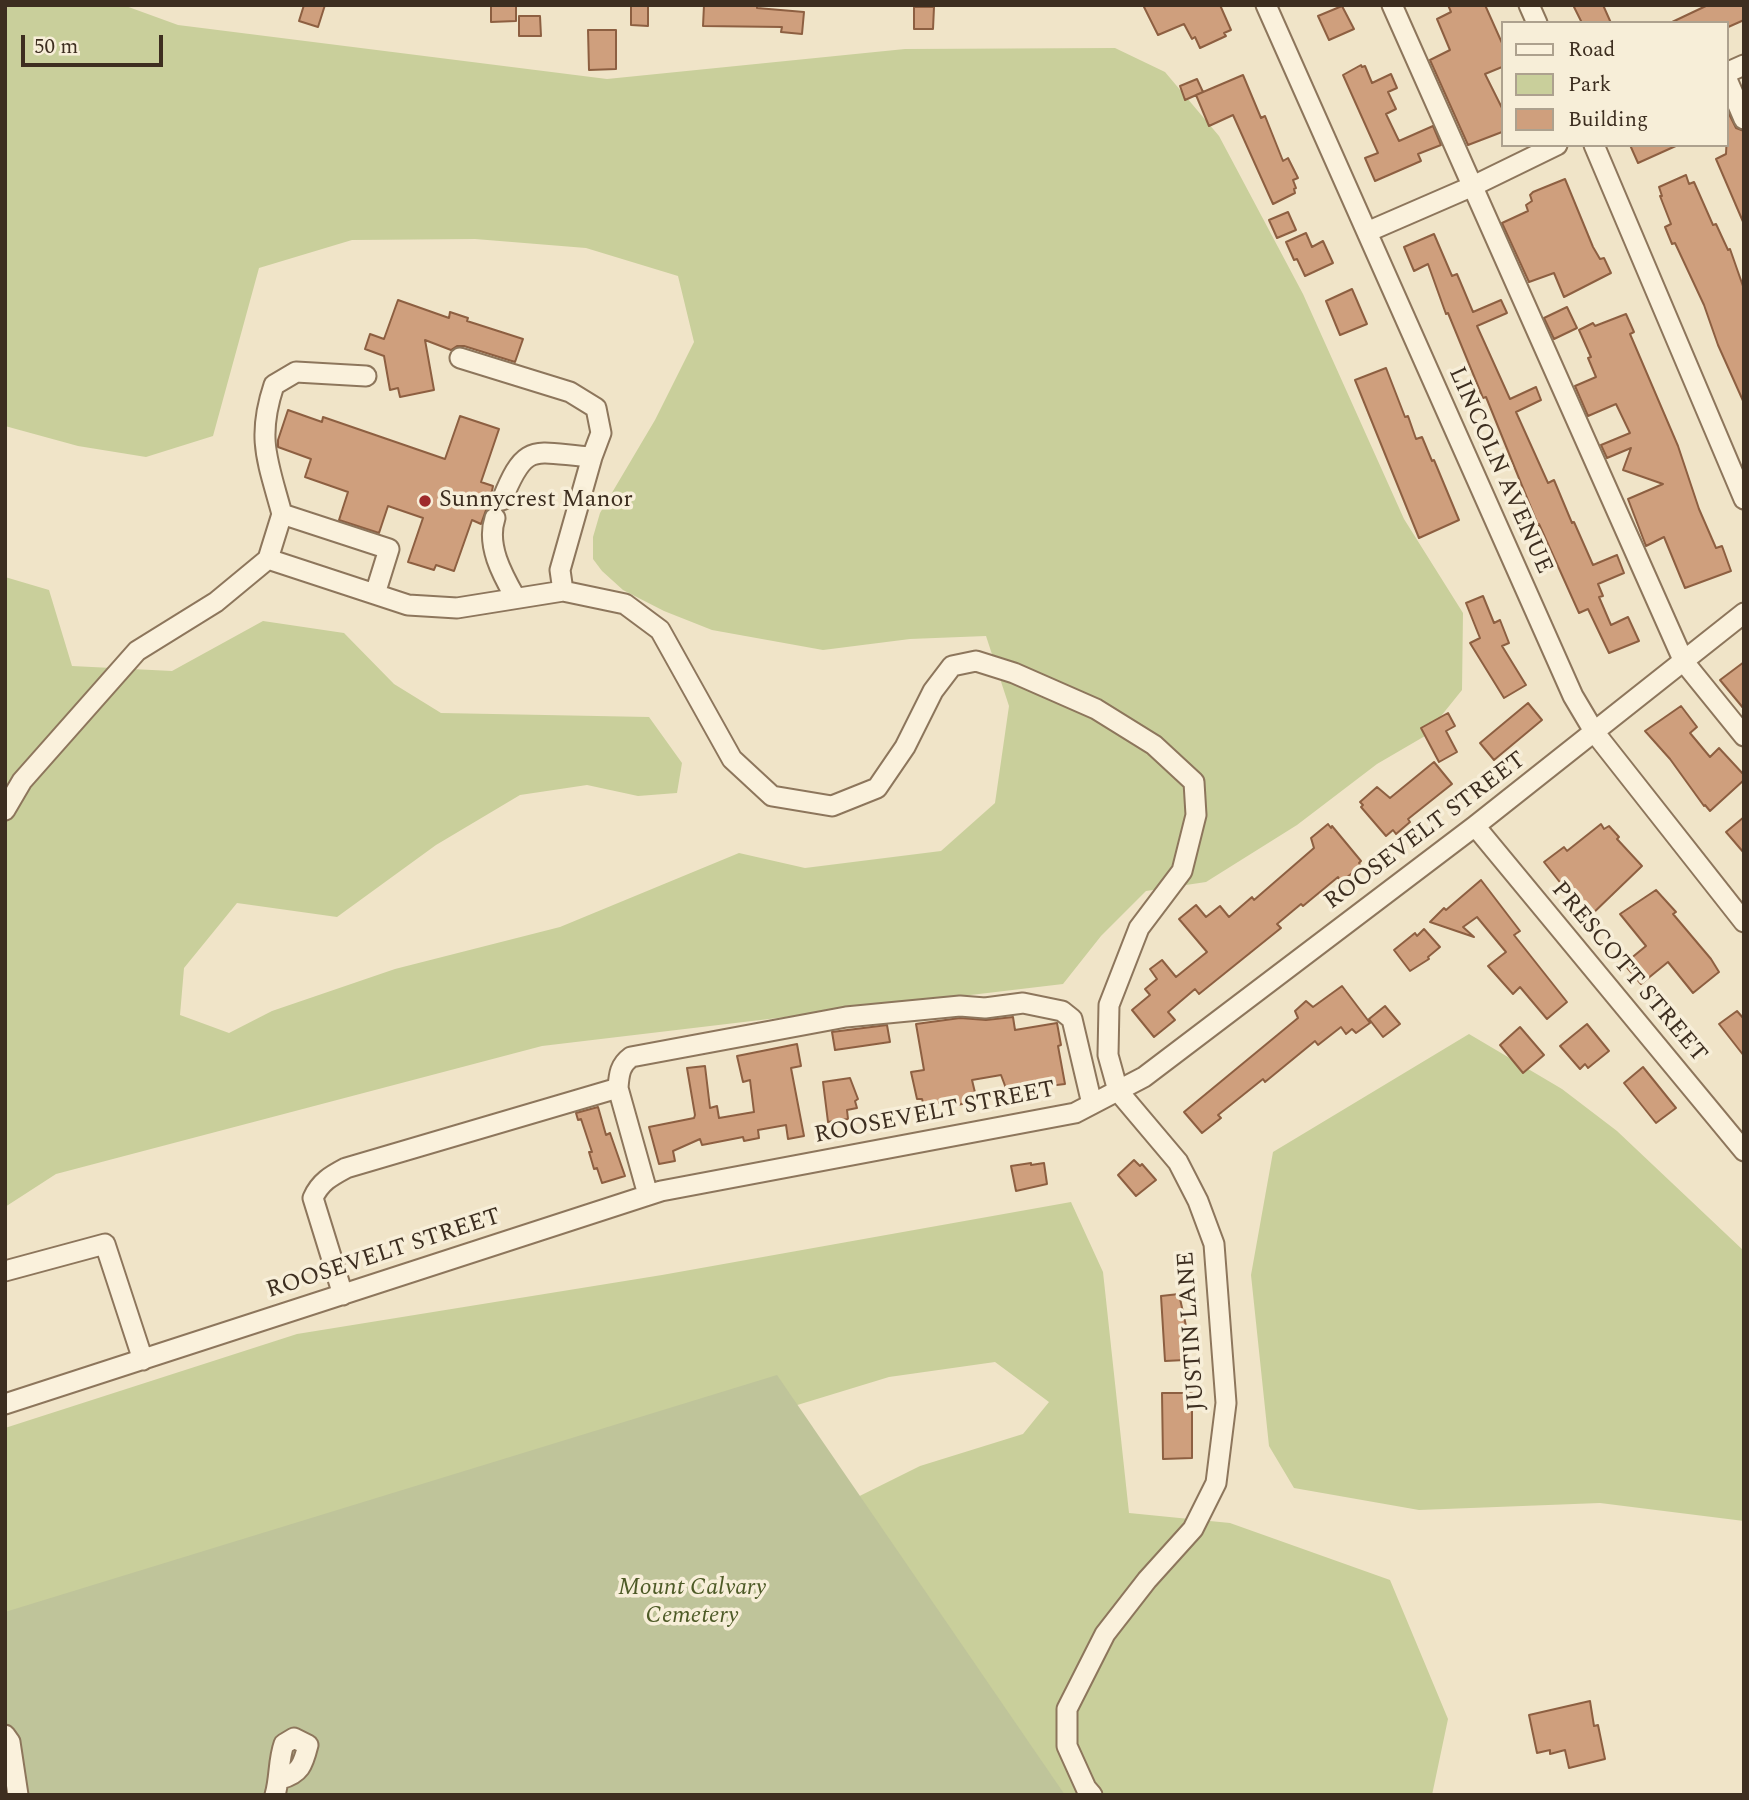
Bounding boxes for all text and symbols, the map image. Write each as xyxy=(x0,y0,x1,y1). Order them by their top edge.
scale bar xyxy=(24,21,166,65)
legend xyxy=(1500,21,1728,147)
text: 50 m xyxy=(34,31,78,63)
text: Road xyxy=(1568,34,1615,66)
text: Park xyxy=(1568,69,1611,101)
text: Building xyxy=(1568,104,1648,136)
street label: LINCOLN AVENUE xyxy=(1440,363,1558,579)
place label: Sunnycrest Manor xyxy=(439,487,633,515)
marker: Sunnycrest Manor xyxy=(417,493,433,509)
street label: ROOSEVELT STREET xyxy=(1320,747,1532,917)
street label: PRESCOTT STREET xyxy=(1544,877,1712,1069)
street label: ROOSEVELT STREET xyxy=(812,1077,1058,1151)
street label: ROOSEVELT STREET xyxy=(263,1203,505,1307)
street label: JUSTIN LANE xyxy=(1173,1250,1213,1412)
park label: Mount Calvary Cemetery xyxy=(618,1575,766,1631)

